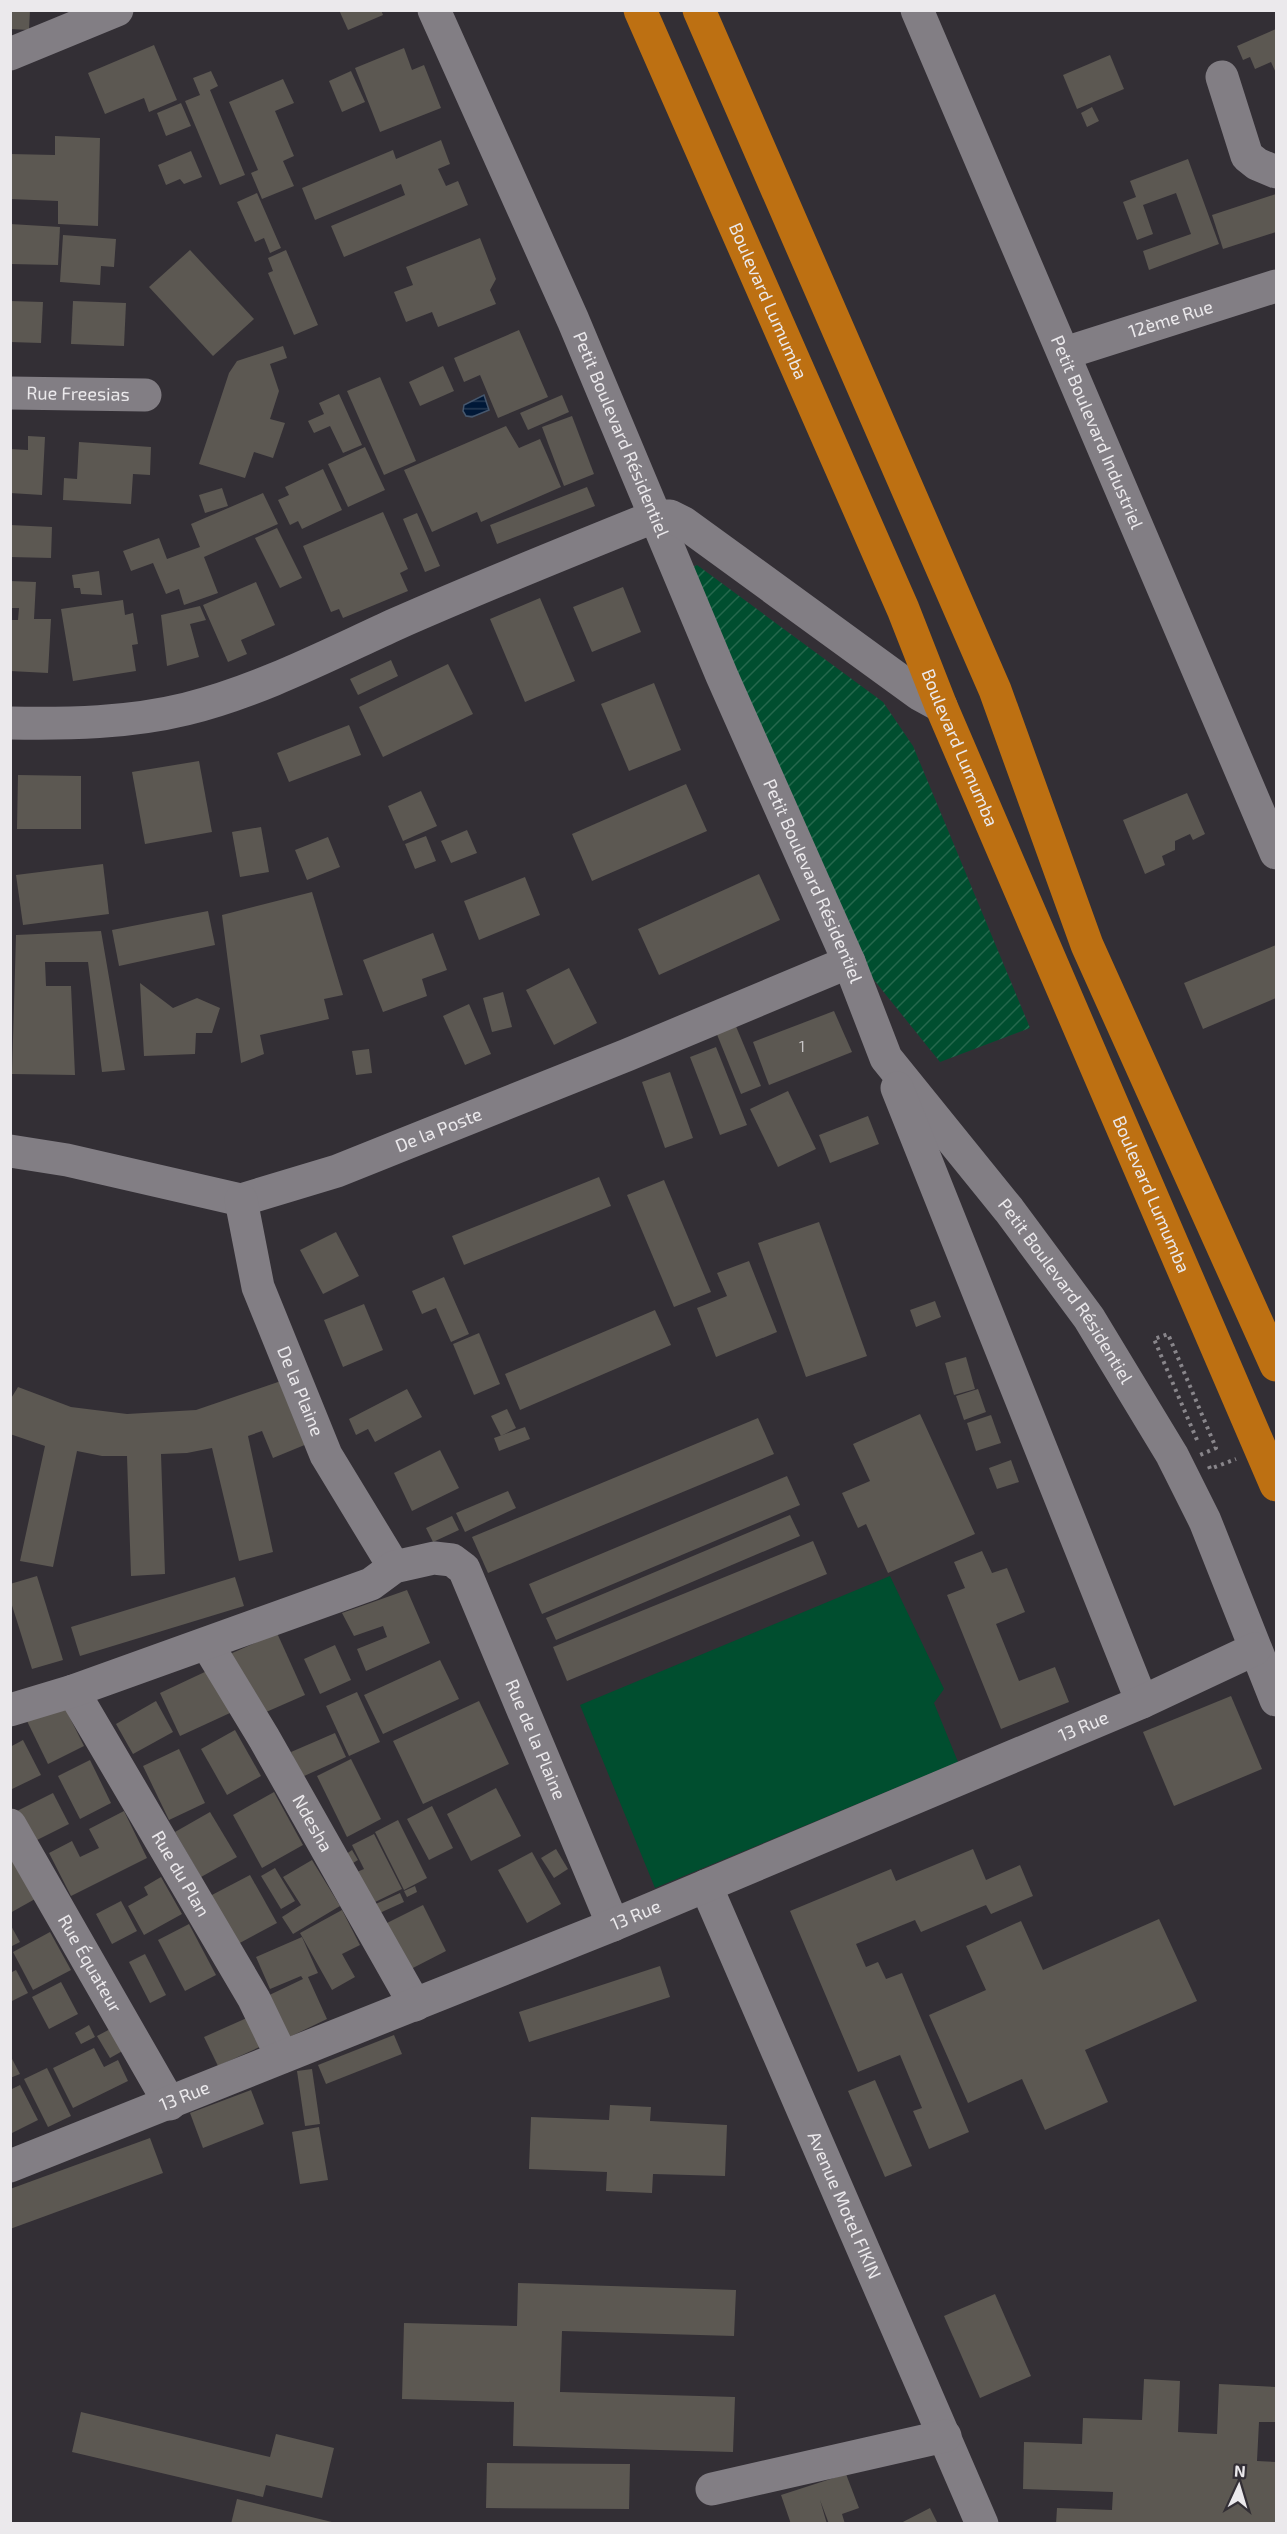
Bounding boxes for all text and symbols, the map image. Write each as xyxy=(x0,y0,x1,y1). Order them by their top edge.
street label: Boulevard Lumumba xyxy=(725,219,813,383)
street label: 12ème Rue xyxy=(1125,295,1216,342)
street label: Petit Boulevard Résidentiel xyxy=(569,328,675,541)
street label: Petit Boulevard Industriel xyxy=(1047,332,1149,533)
street label: Rue Freesias xyxy=(26,381,130,405)
street label: Boulevard Lumumba xyxy=(918,665,1003,829)
street label: Petit Boulevard Résidentiel xyxy=(759,775,868,987)
house number: 1 xyxy=(799,1037,805,1055)
street label: De la Poste xyxy=(392,1102,485,1157)
street label: Boulevard Lumumba xyxy=(1108,1112,1195,1276)
street label: Petit Boulevard Résidentiel xyxy=(994,1194,1138,1388)
street label: De la Plaine xyxy=(273,1342,329,1439)
street label: Rue de la Plaine xyxy=(501,1675,571,1803)
street label: 13 Rue xyxy=(1055,1705,1111,1746)
street label: Ndesha xyxy=(288,1790,338,1855)
street label: Rue du Plan xyxy=(147,1826,215,1920)
street label: 13 Rue xyxy=(607,1894,664,1935)
street label: Rue Équateur xyxy=(54,1910,127,2016)
street label: 13 Rue xyxy=(156,2075,213,2115)
street label: Avenue Motel FIKIN xyxy=(804,2128,887,2282)
north arrow xyxy=(1209,2456,1269,2516)
text: N xyxy=(1234,2461,1247,2480)

